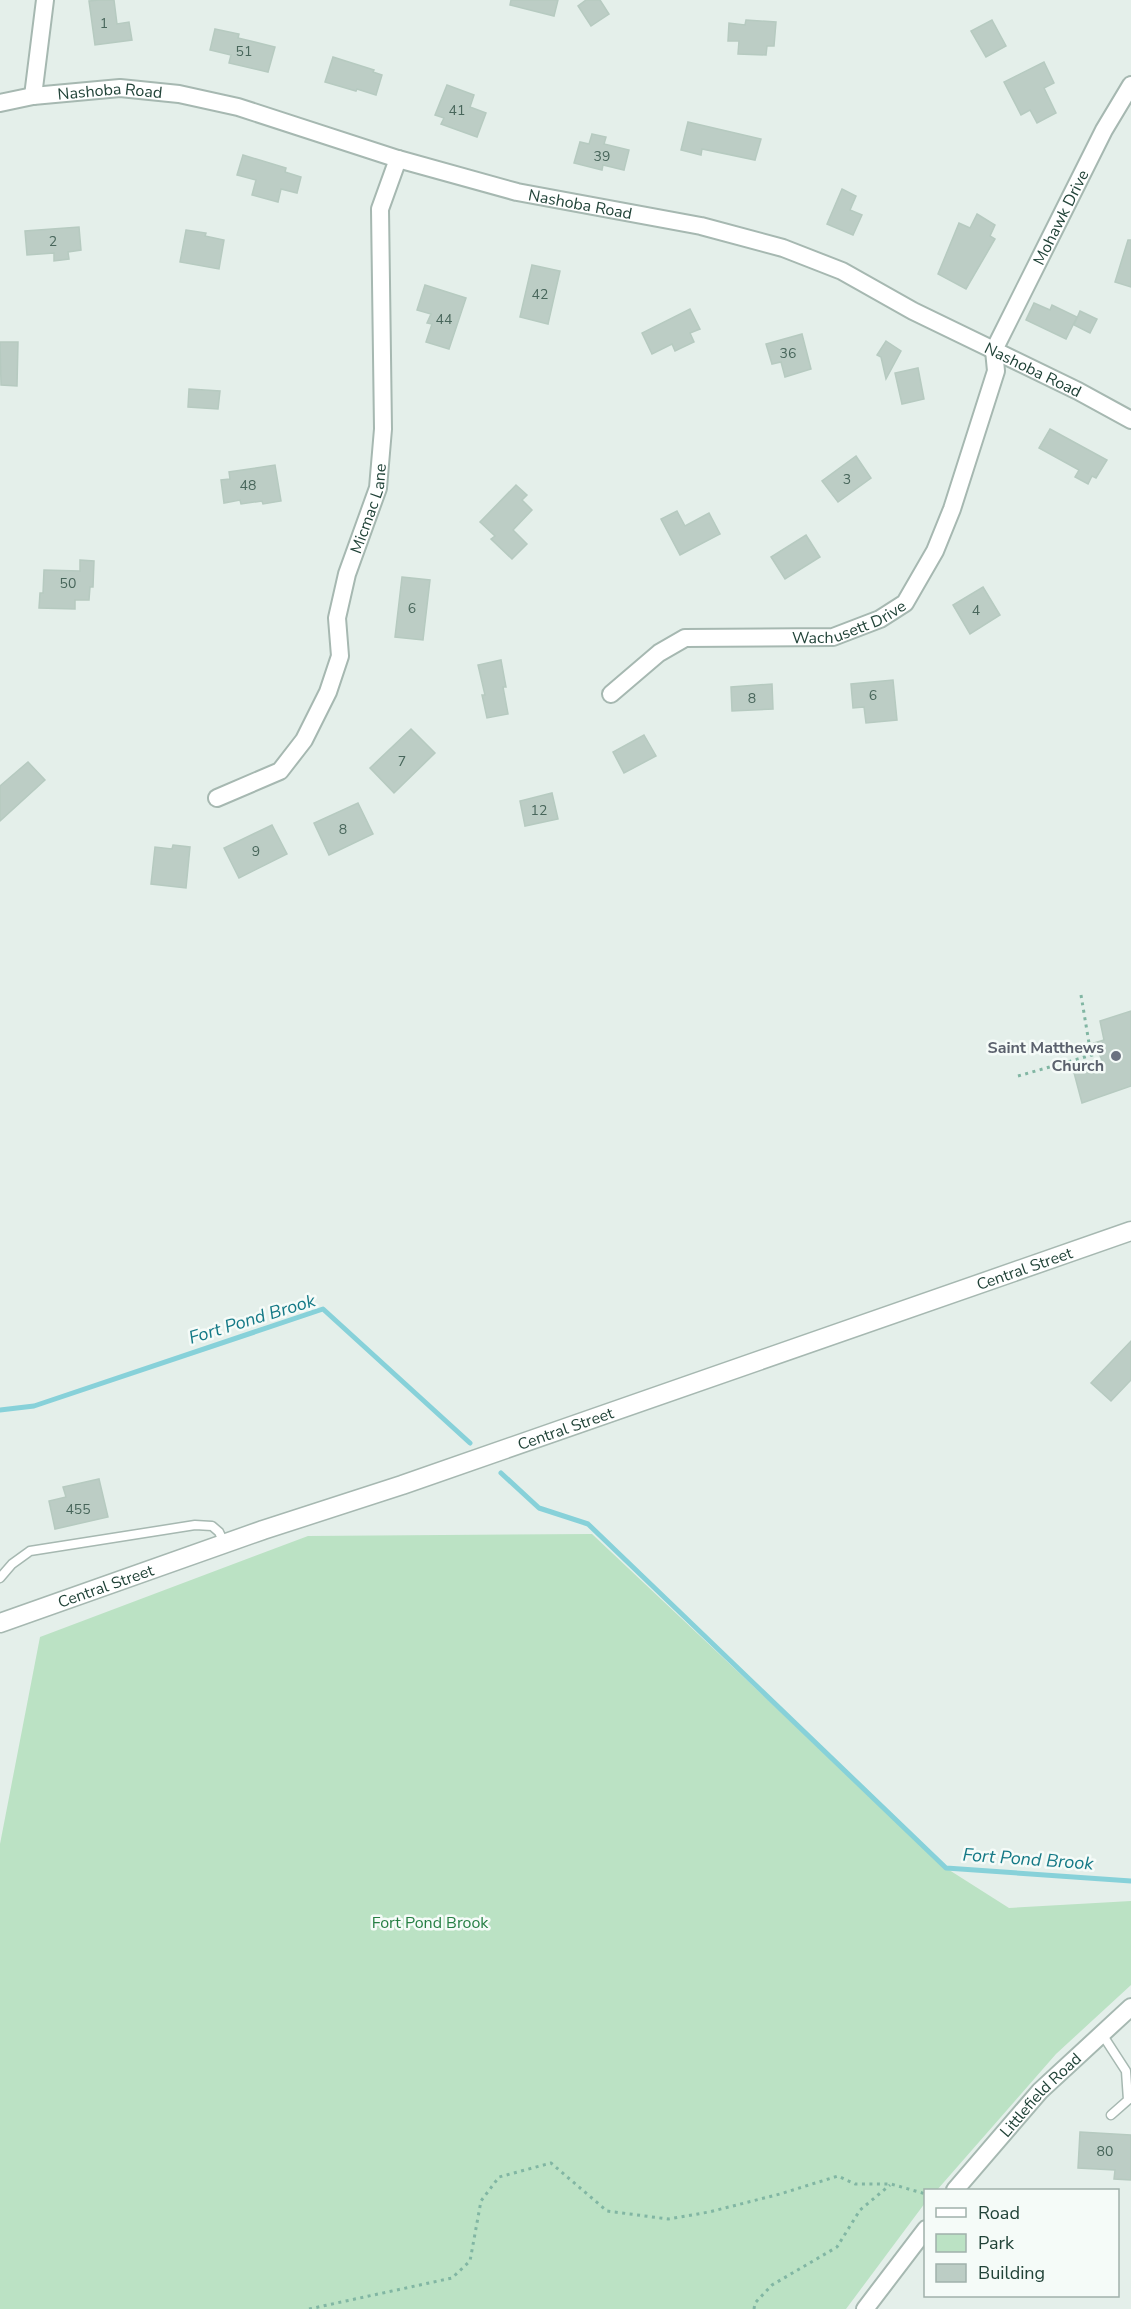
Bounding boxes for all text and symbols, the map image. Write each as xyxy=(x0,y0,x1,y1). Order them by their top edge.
house number: 1 xyxy=(100,14,108,33)
house number: 51 xyxy=(236,42,252,61)
street label: Nashoba Road xyxy=(57,78,163,106)
house number: 41 xyxy=(449,101,465,120)
house number: 39 xyxy=(594,147,610,166)
street label: Mohawk Drive xyxy=(1028,166,1094,269)
street label: Nashoba Road xyxy=(526,184,634,225)
house number: 2 xyxy=(49,232,57,251)
house number: 42 xyxy=(532,285,548,304)
house number: 44 xyxy=(436,310,452,329)
street label: Nashoba Road xyxy=(981,337,1085,403)
house number: 36 xyxy=(780,344,796,363)
street label: Micmac Lane xyxy=(345,463,392,557)
house number: 3 xyxy=(843,470,851,489)
house number: 48 xyxy=(240,476,256,495)
house number: 50 xyxy=(60,574,76,593)
street label: Wachusett Drive xyxy=(792,595,910,649)
house number: 6 xyxy=(408,599,416,618)
house number: 4 xyxy=(972,601,980,620)
house number: 6 xyxy=(869,686,877,705)
house number: 8 xyxy=(748,689,756,708)
house number: 7 xyxy=(398,752,406,771)
house number: 12 xyxy=(531,801,547,820)
house number: 8 xyxy=(339,820,347,839)
house number: 9 xyxy=(252,842,260,861)
place label: Saint Matthews Church xyxy=(988,1037,1104,1077)
marker: Saint Matthews Church xyxy=(1109,1049,1123,1063)
street label: Central Street xyxy=(974,1242,1076,1296)
water label: Fort Pond Brook xyxy=(186,1288,319,1350)
street label: Central Street xyxy=(515,1402,617,1456)
house number: 455 xyxy=(65,1500,91,1519)
street label: Central Street xyxy=(55,1559,157,1614)
water label: Fort Pond Brook xyxy=(962,1842,1095,1876)
park label: Fort Pond Brook xyxy=(372,1912,489,1934)
street label: Littlefield Road xyxy=(995,2048,1087,2142)
house number: 80 xyxy=(1097,2142,1113,2161)
legend xyxy=(924,2189,1119,2297)
text: Road xyxy=(978,2201,1020,2225)
text: Park xyxy=(978,2231,1015,2255)
text: Building xyxy=(978,2261,1045,2285)

